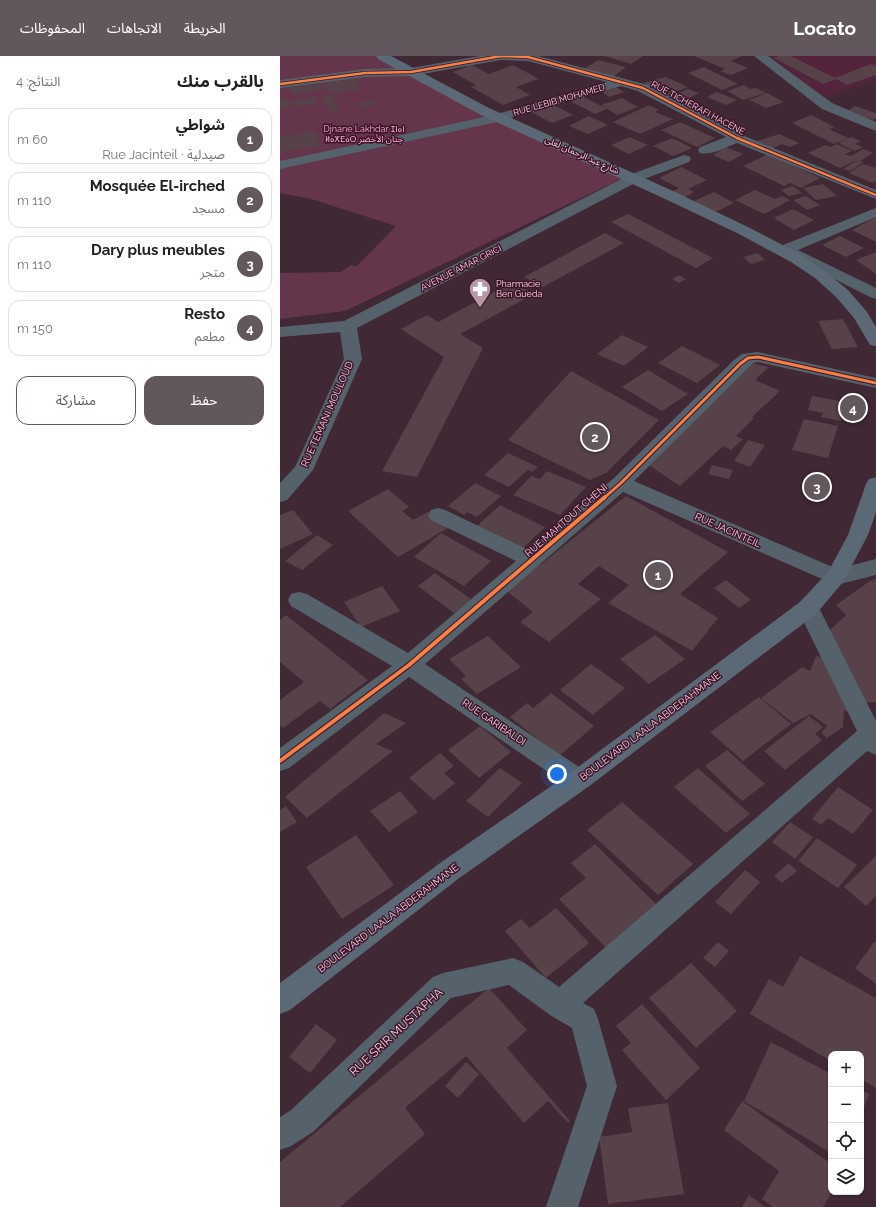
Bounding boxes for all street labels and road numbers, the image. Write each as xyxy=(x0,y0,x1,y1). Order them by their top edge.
street label: RUE TICHERAFI HACÈNE xyxy=(649,78,747,137)
street label: RUE LEBIB MOHAMED xyxy=(512,82,607,118)
street label: شارع عبد الرحمان لعلى xyxy=(543,134,621,178)
street label: AVENUE AMAR GRICI xyxy=(419,243,503,293)
street label: RUE TEMANI MOULOUD xyxy=(299,359,355,469)
street label: RUE MAHTOUT CHENI xyxy=(523,481,609,559)
street label: RUE JACINTEIL xyxy=(693,511,763,550)
street label: BOULEVARD LAALA ABDERAHMANE xyxy=(577,669,723,783)
street label: RUE GARIBALDI xyxy=(460,697,528,747)
street label: BOULEVARD LAALA ABDERAHMANE xyxy=(315,861,461,975)
street label: RUE SRIR MUSTAPHA xyxy=(347,985,445,1079)

